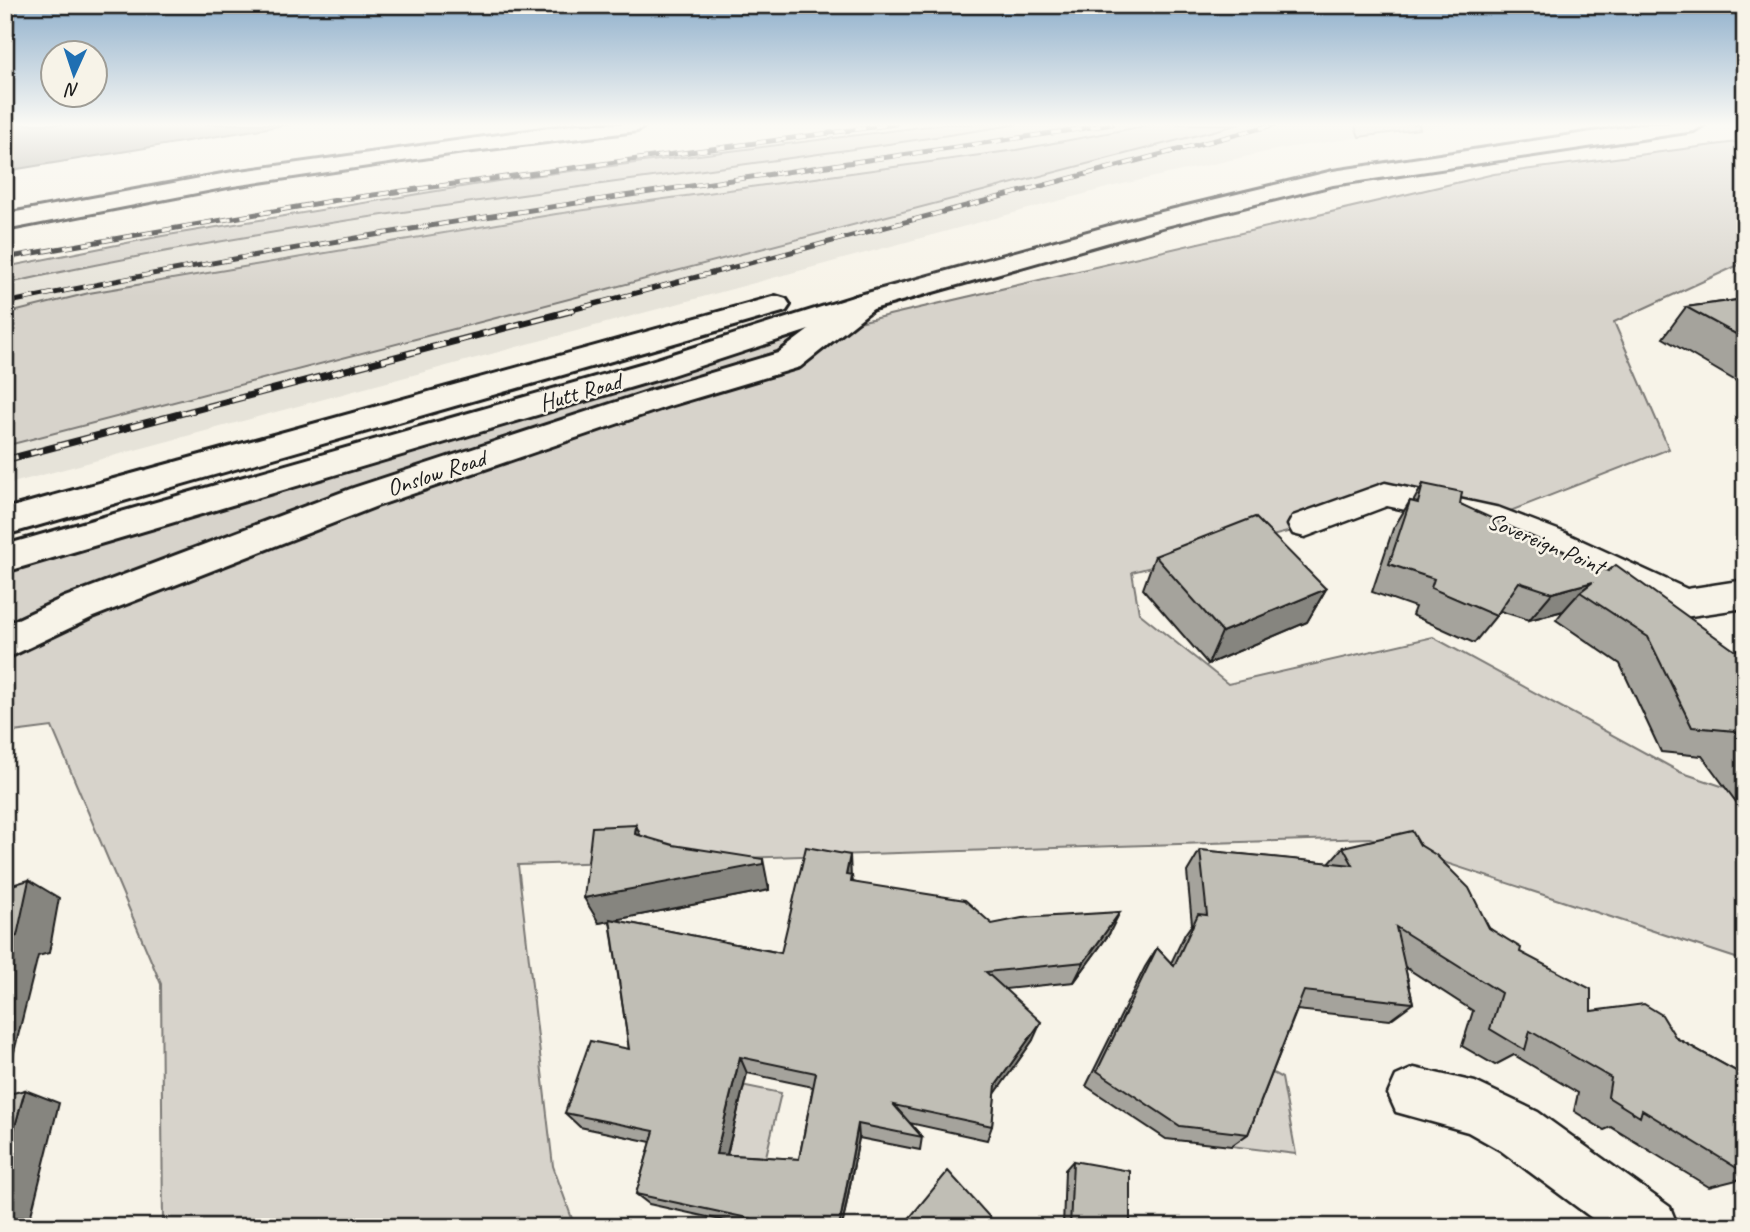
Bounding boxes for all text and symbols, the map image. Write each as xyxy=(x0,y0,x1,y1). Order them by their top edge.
north arrow xyxy=(38,38,108,108)
text: N xyxy=(63,78,80,102)
street label: Hutt Road xyxy=(536,365,628,418)
street label: Onslow Road xyxy=(383,442,492,503)
street label: Sovereign Point xyxy=(1483,505,1612,582)

